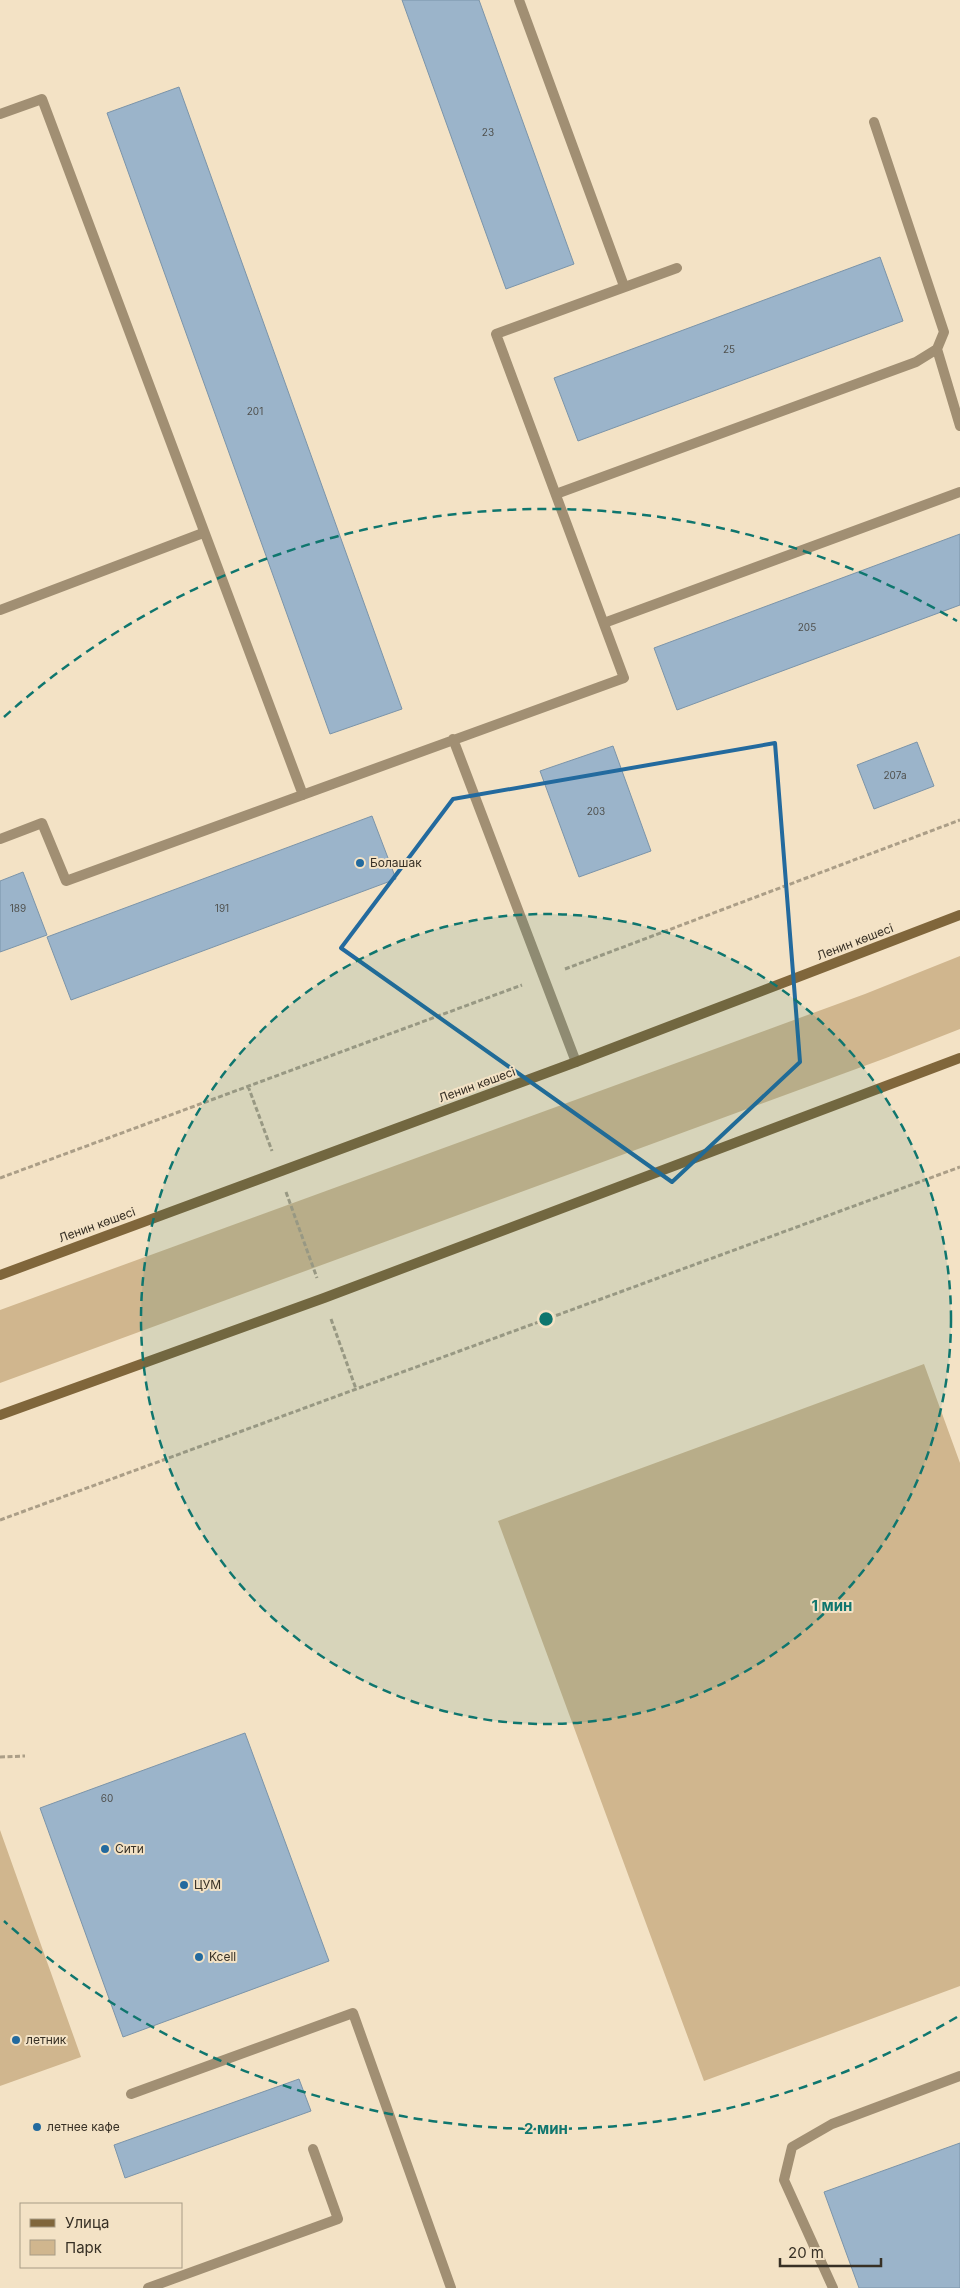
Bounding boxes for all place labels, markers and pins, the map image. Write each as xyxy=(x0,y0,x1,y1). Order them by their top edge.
place label: Болашак xyxy=(370,855,422,870)
marker: Болашак xyxy=(354,857,366,869)
centre of rings xyxy=(537,1310,555,1328)
place label: Сити xyxy=(115,1841,144,1856)
marker: Сити xyxy=(99,1843,111,1855)
place label: ЦУМ xyxy=(194,1877,221,1892)
marker: ЦУМ xyxy=(178,1879,190,1891)
place label: Kcell xyxy=(209,1949,236,1964)
marker: Kcell xyxy=(193,1951,205,1963)
place label: летник xyxy=(26,2032,67,2047)
marker: летник xyxy=(10,2034,22,2046)
place label: летнее кафе xyxy=(47,2119,120,2134)
marker: летнее кафе xyxy=(31,2121,43,2133)

